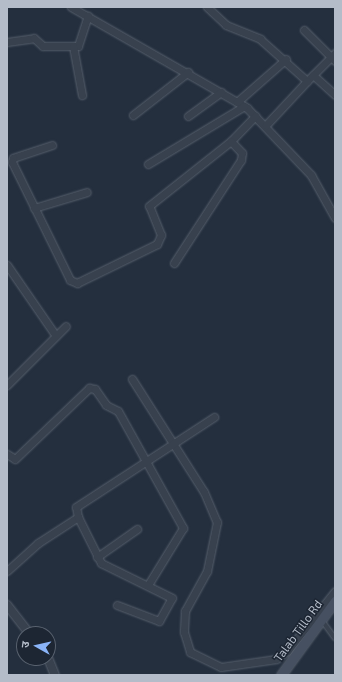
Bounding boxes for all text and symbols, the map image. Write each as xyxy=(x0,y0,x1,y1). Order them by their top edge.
street label: Talab Tillo Rd xyxy=(271,597,325,665)
north arrow xyxy=(16,626,56,666)
text: उ xyxy=(18,640,31,648)

